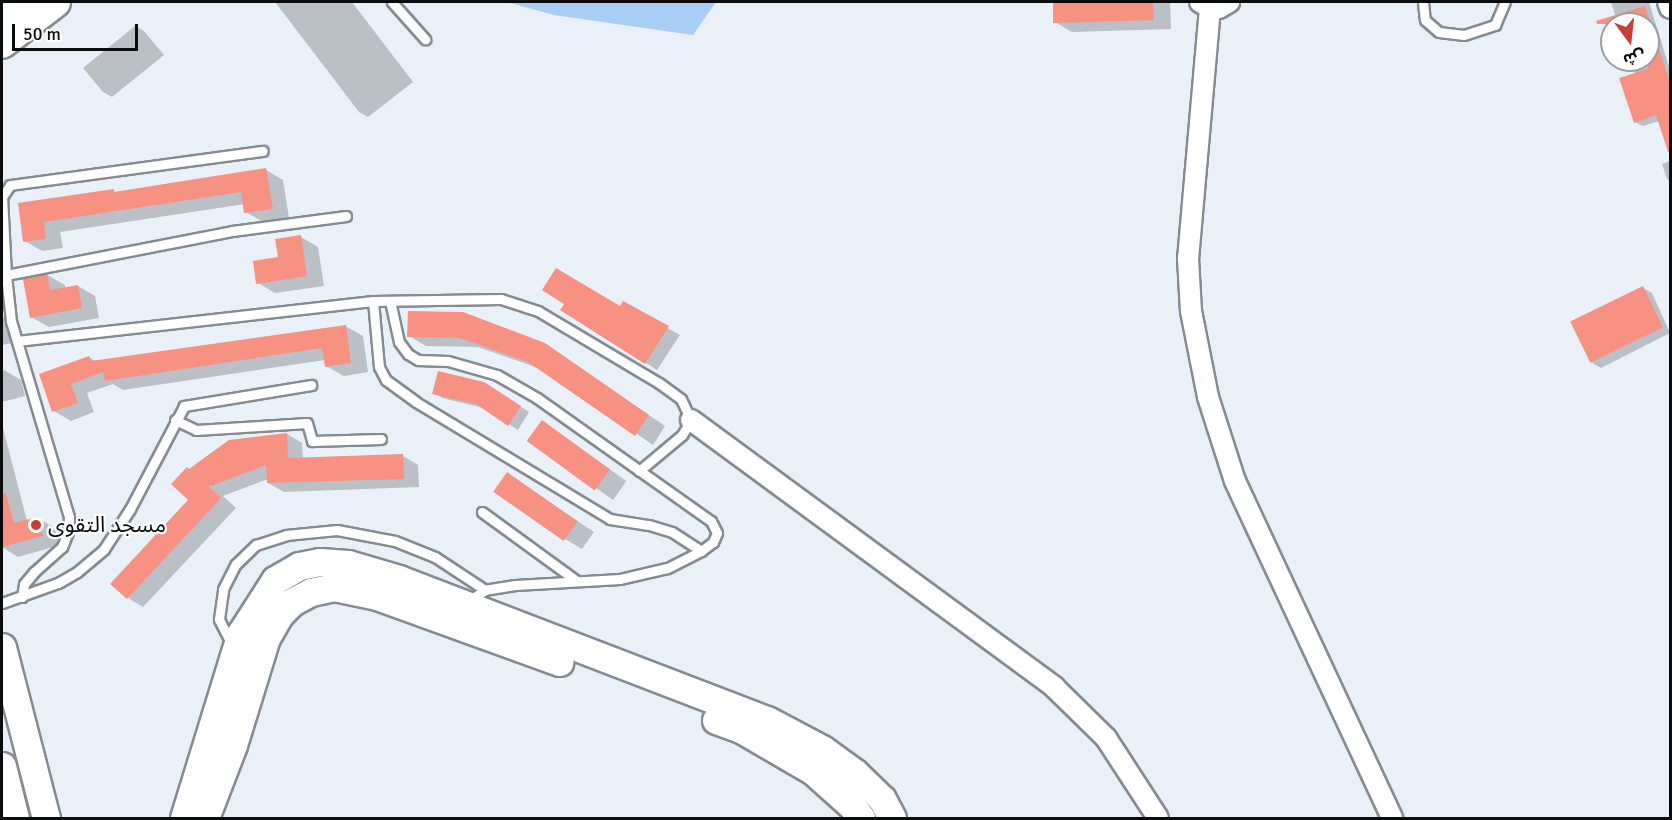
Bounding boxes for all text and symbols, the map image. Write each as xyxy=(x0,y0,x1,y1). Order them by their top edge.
scale bar xyxy=(15,12,141,50)
north arrow xyxy=(1600,12,1660,72)
text: 50 m xyxy=(23,23,61,45)
text: ش xyxy=(1621,45,1647,70)
place label: مسجد التقوى xyxy=(48,512,166,538)
marker: مسجد التقوى xyxy=(29,518,43,532)

